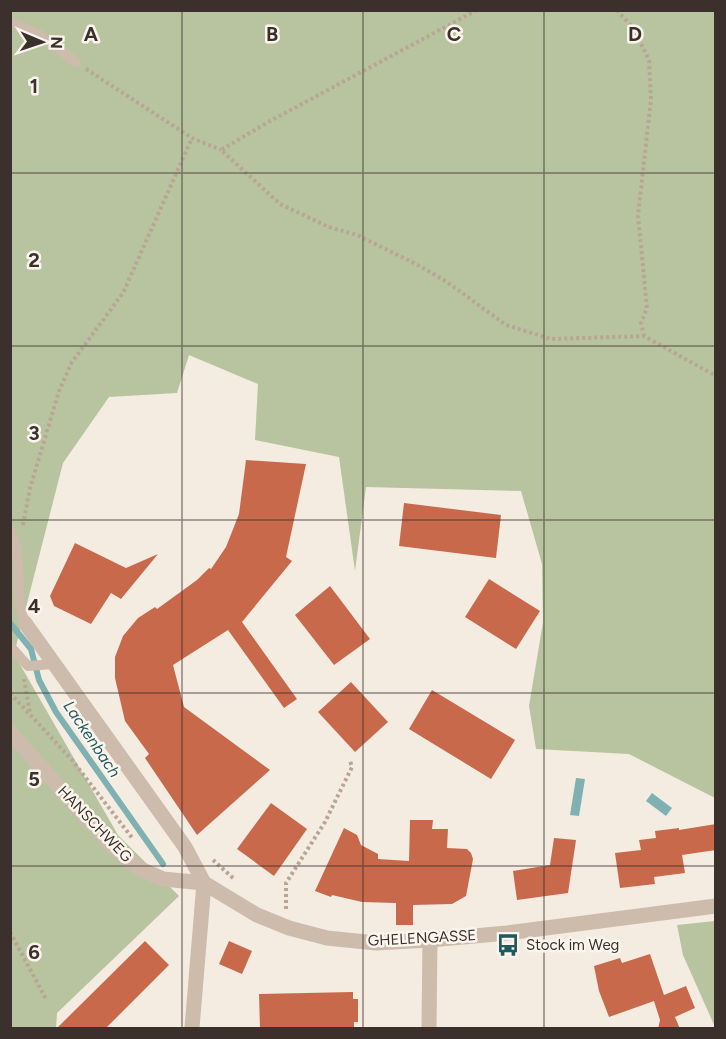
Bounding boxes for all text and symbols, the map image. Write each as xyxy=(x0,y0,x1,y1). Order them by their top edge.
north arrow xyxy=(12,12,72,72)
text: A xyxy=(84,22,99,46)
text: B xyxy=(266,22,278,46)
text: C xyxy=(447,22,461,46)
text: D xyxy=(628,22,642,46)
text: N xyxy=(47,36,66,49)
text: 1 xyxy=(30,74,38,98)
text: 2 xyxy=(28,248,40,272)
text: 3 xyxy=(28,421,40,445)
text: 4 xyxy=(28,594,41,618)
water label: Lackenbach xyxy=(59,697,125,781)
text: 5 xyxy=(28,767,40,791)
street label: HANSCHWEG xyxy=(54,782,136,866)
street label: GHELENGASSE xyxy=(367,926,477,950)
bus stop icon: Stock im Weg xyxy=(495,932,521,958)
place label: Stock im Weg xyxy=(526,936,619,954)
text: 6 xyxy=(28,940,40,964)

